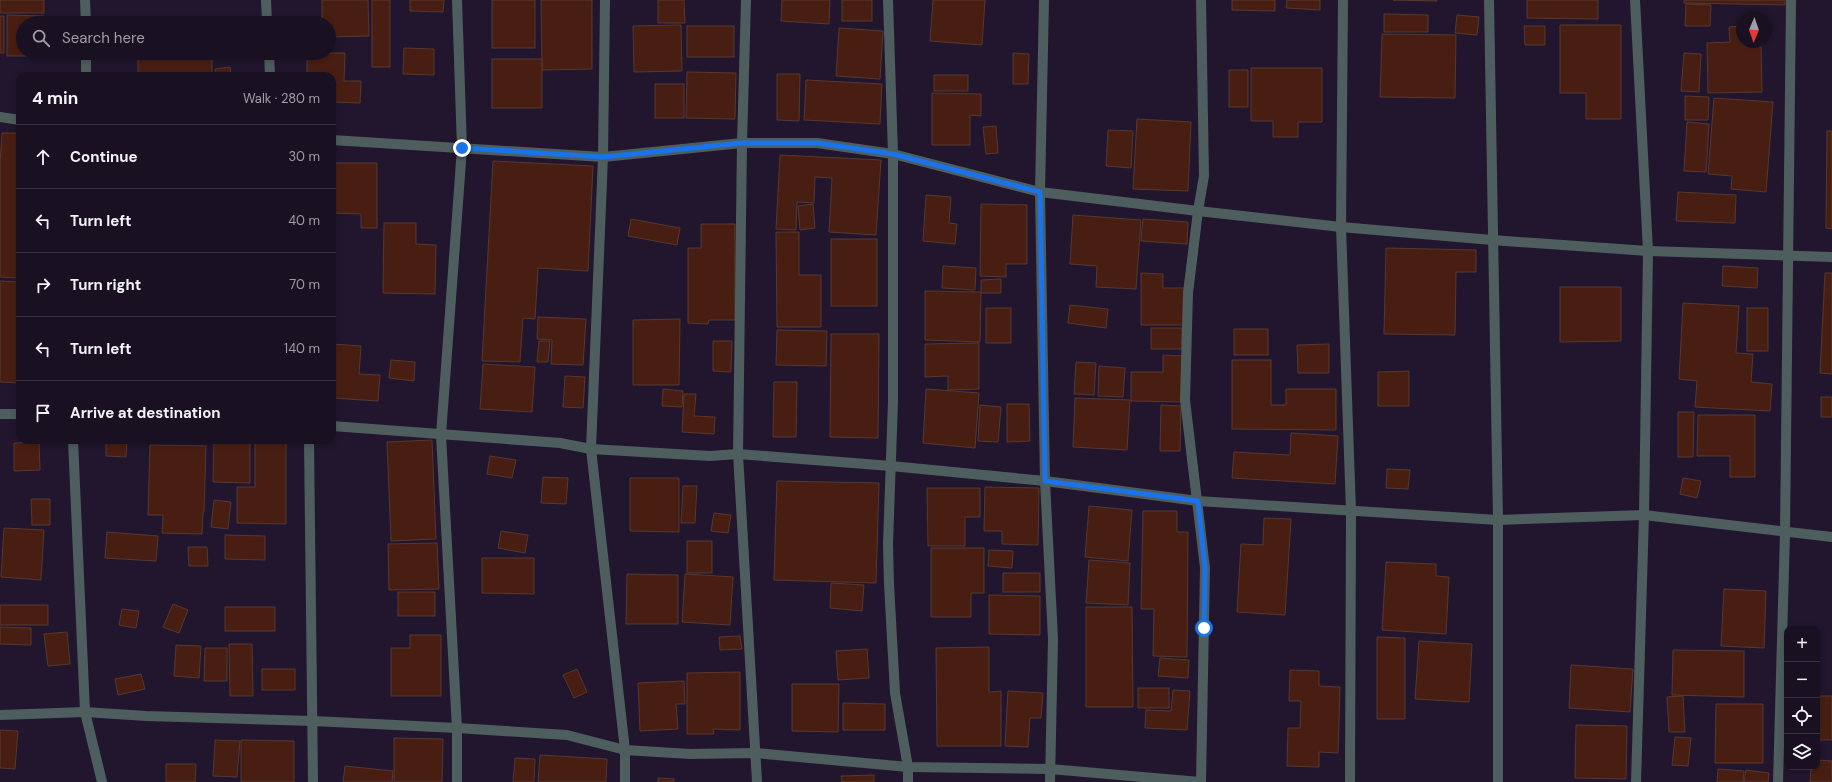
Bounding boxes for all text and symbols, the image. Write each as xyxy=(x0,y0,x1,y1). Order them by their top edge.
north arrow xyxy=(1736,12,1772,48)
search box xyxy=(16,16,336,60)
icon: search xyxy=(30,27,52,49)
text: Search here xyxy=(62,28,145,48)
text: 4 min xyxy=(32,87,78,109)
text: Walk · 280 m xyxy=(243,90,320,107)
route end xyxy=(453,139,471,157)
icon: ahead xyxy=(32,146,54,168)
text: Continue xyxy=(70,147,138,167)
text: 30 m xyxy=(288,148,320,165)
icon: left xyxy=(32,210,54,232)
text: Turn left xyxy=(70,211,131,231)
text: 40 m xyxy=(288,212,320,229)
icon: right xyxy=(32,274,54,296)
text: Turn right xyxy=(70,275,141,295)
text: 70 m xyxy=(289,276,320,293)
icon: left xyxy=(32,338,54,360)
text: Turn left xyxy=(70,339,131,359)
text: 140 m xyxy=(284,340,320,357)
icon: arrive xyxy=(32,402,54,424)
text: Arrive at destination xyxy=(70,403,221,423)
route start xyxy=(1195,619,1213,637)
map controls xyxy=(1784,626,1820,770)
button: + xyxy=(1784,626,1820,662)
button: − xyxy=(1784,662,1820,698)
button: locate xyxy=(1784,698,1820,734)
button: layers xyxy=(1784,734,1820,770)

